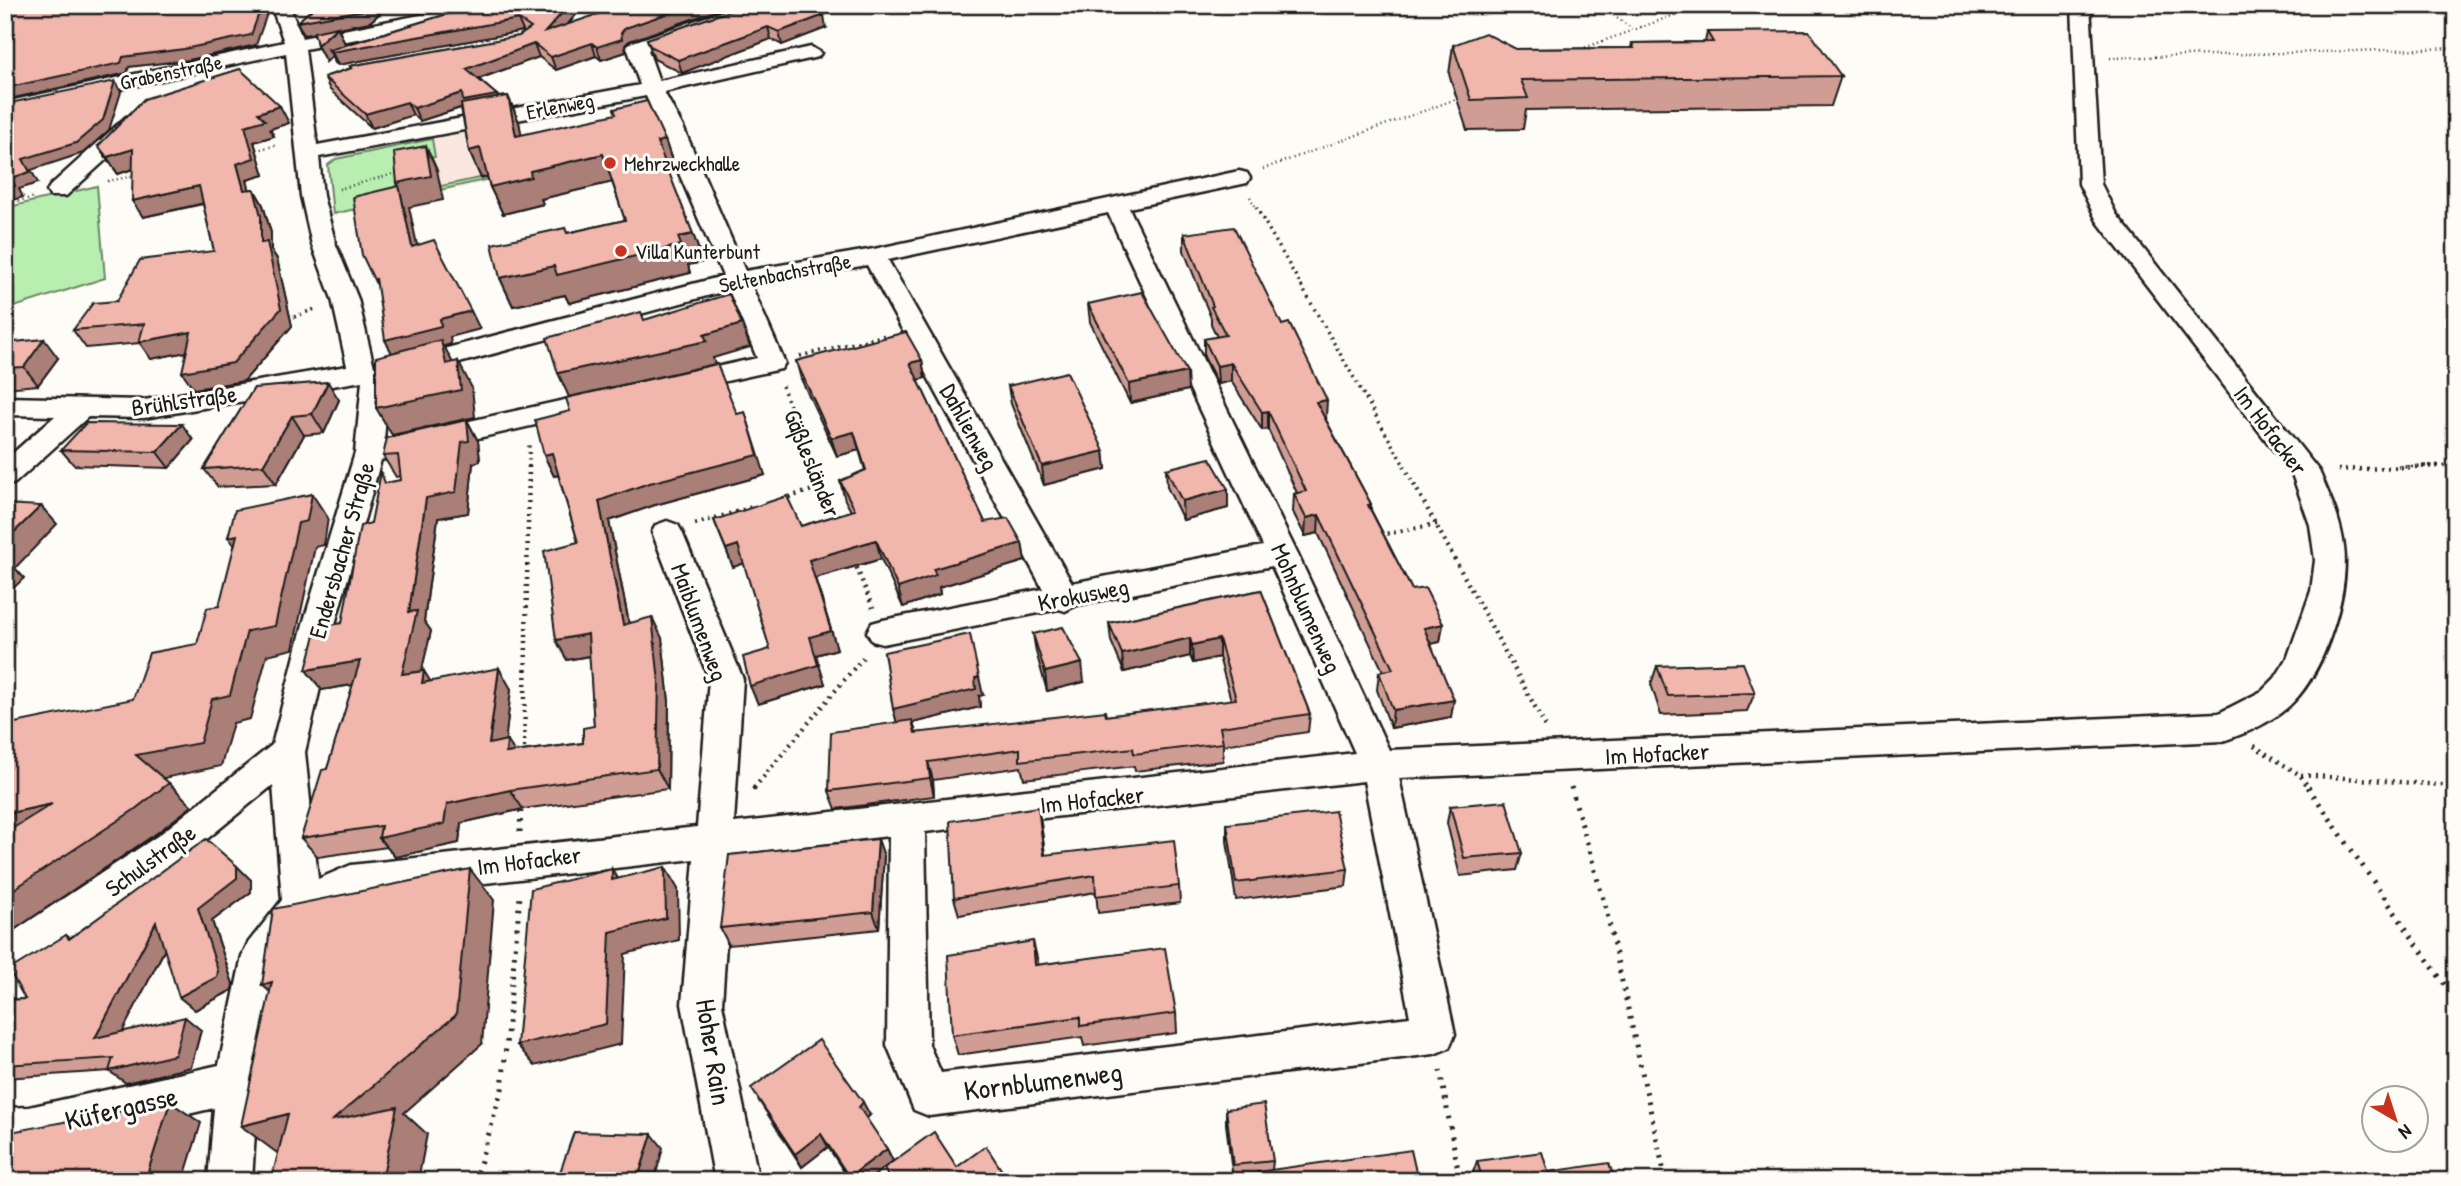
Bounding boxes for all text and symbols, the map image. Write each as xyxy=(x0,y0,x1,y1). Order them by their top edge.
street label: Grabenstraße xyxy=(117,47,225,97)
street label: Erlenweg xyxy=(524,85,596,127)
place label: Mehrzweckhalle xyxy=(624,149,740,178)
marker: Mehrzweckhalle xyxy=(602,155,618,171)
place label: Villa Kunterbunt xyxy=(635,237,761,266)
marker: Villa Kunterbunt xyxy=(613,243,629,259)
street label: Seltenbachstraße xyxy=(717,246,853,300)
street label: Brühlstraße xyxy=(129,377,239,423)
street label: Dahlienweg xyxy=(933,378,1007,476)
street label: Im Hofacker xyxy=(2227,379,2315,481)
street label: Gäßlesländer xyxy=(777,404,849,522)
street label: Endersbacher Straße xyxy=(301,458,382,642)
street label: Mohnblumenweg xyxy=(1264,538,1350,678)
street label: Maiblumenweg xyxy=(664,559,736,685)
street label: Krokusweg xyxy=(1035,570,1131,618)
street label: Im Hofacker xyxy=(1604,734,1710,772)
street label: Im Hofacker xyxy=(1038,778,1146,820)
street label: Schulstraße xyxy=(98,816,202,904)
street label: Im Hofacker xyxy=(475,838,583,882)
street label: Hoher Rain xyxy=(687,996,741,1108)
street label: Kornblumenweg xyxy=(962,1052,1124,1110)
street label: Küfergasse xyxy=(61,1077,181,1139)
north arrow xyxy=(2360,1084,2430,1154)
text: N xyxy=(2394,1119,2418,1145)

